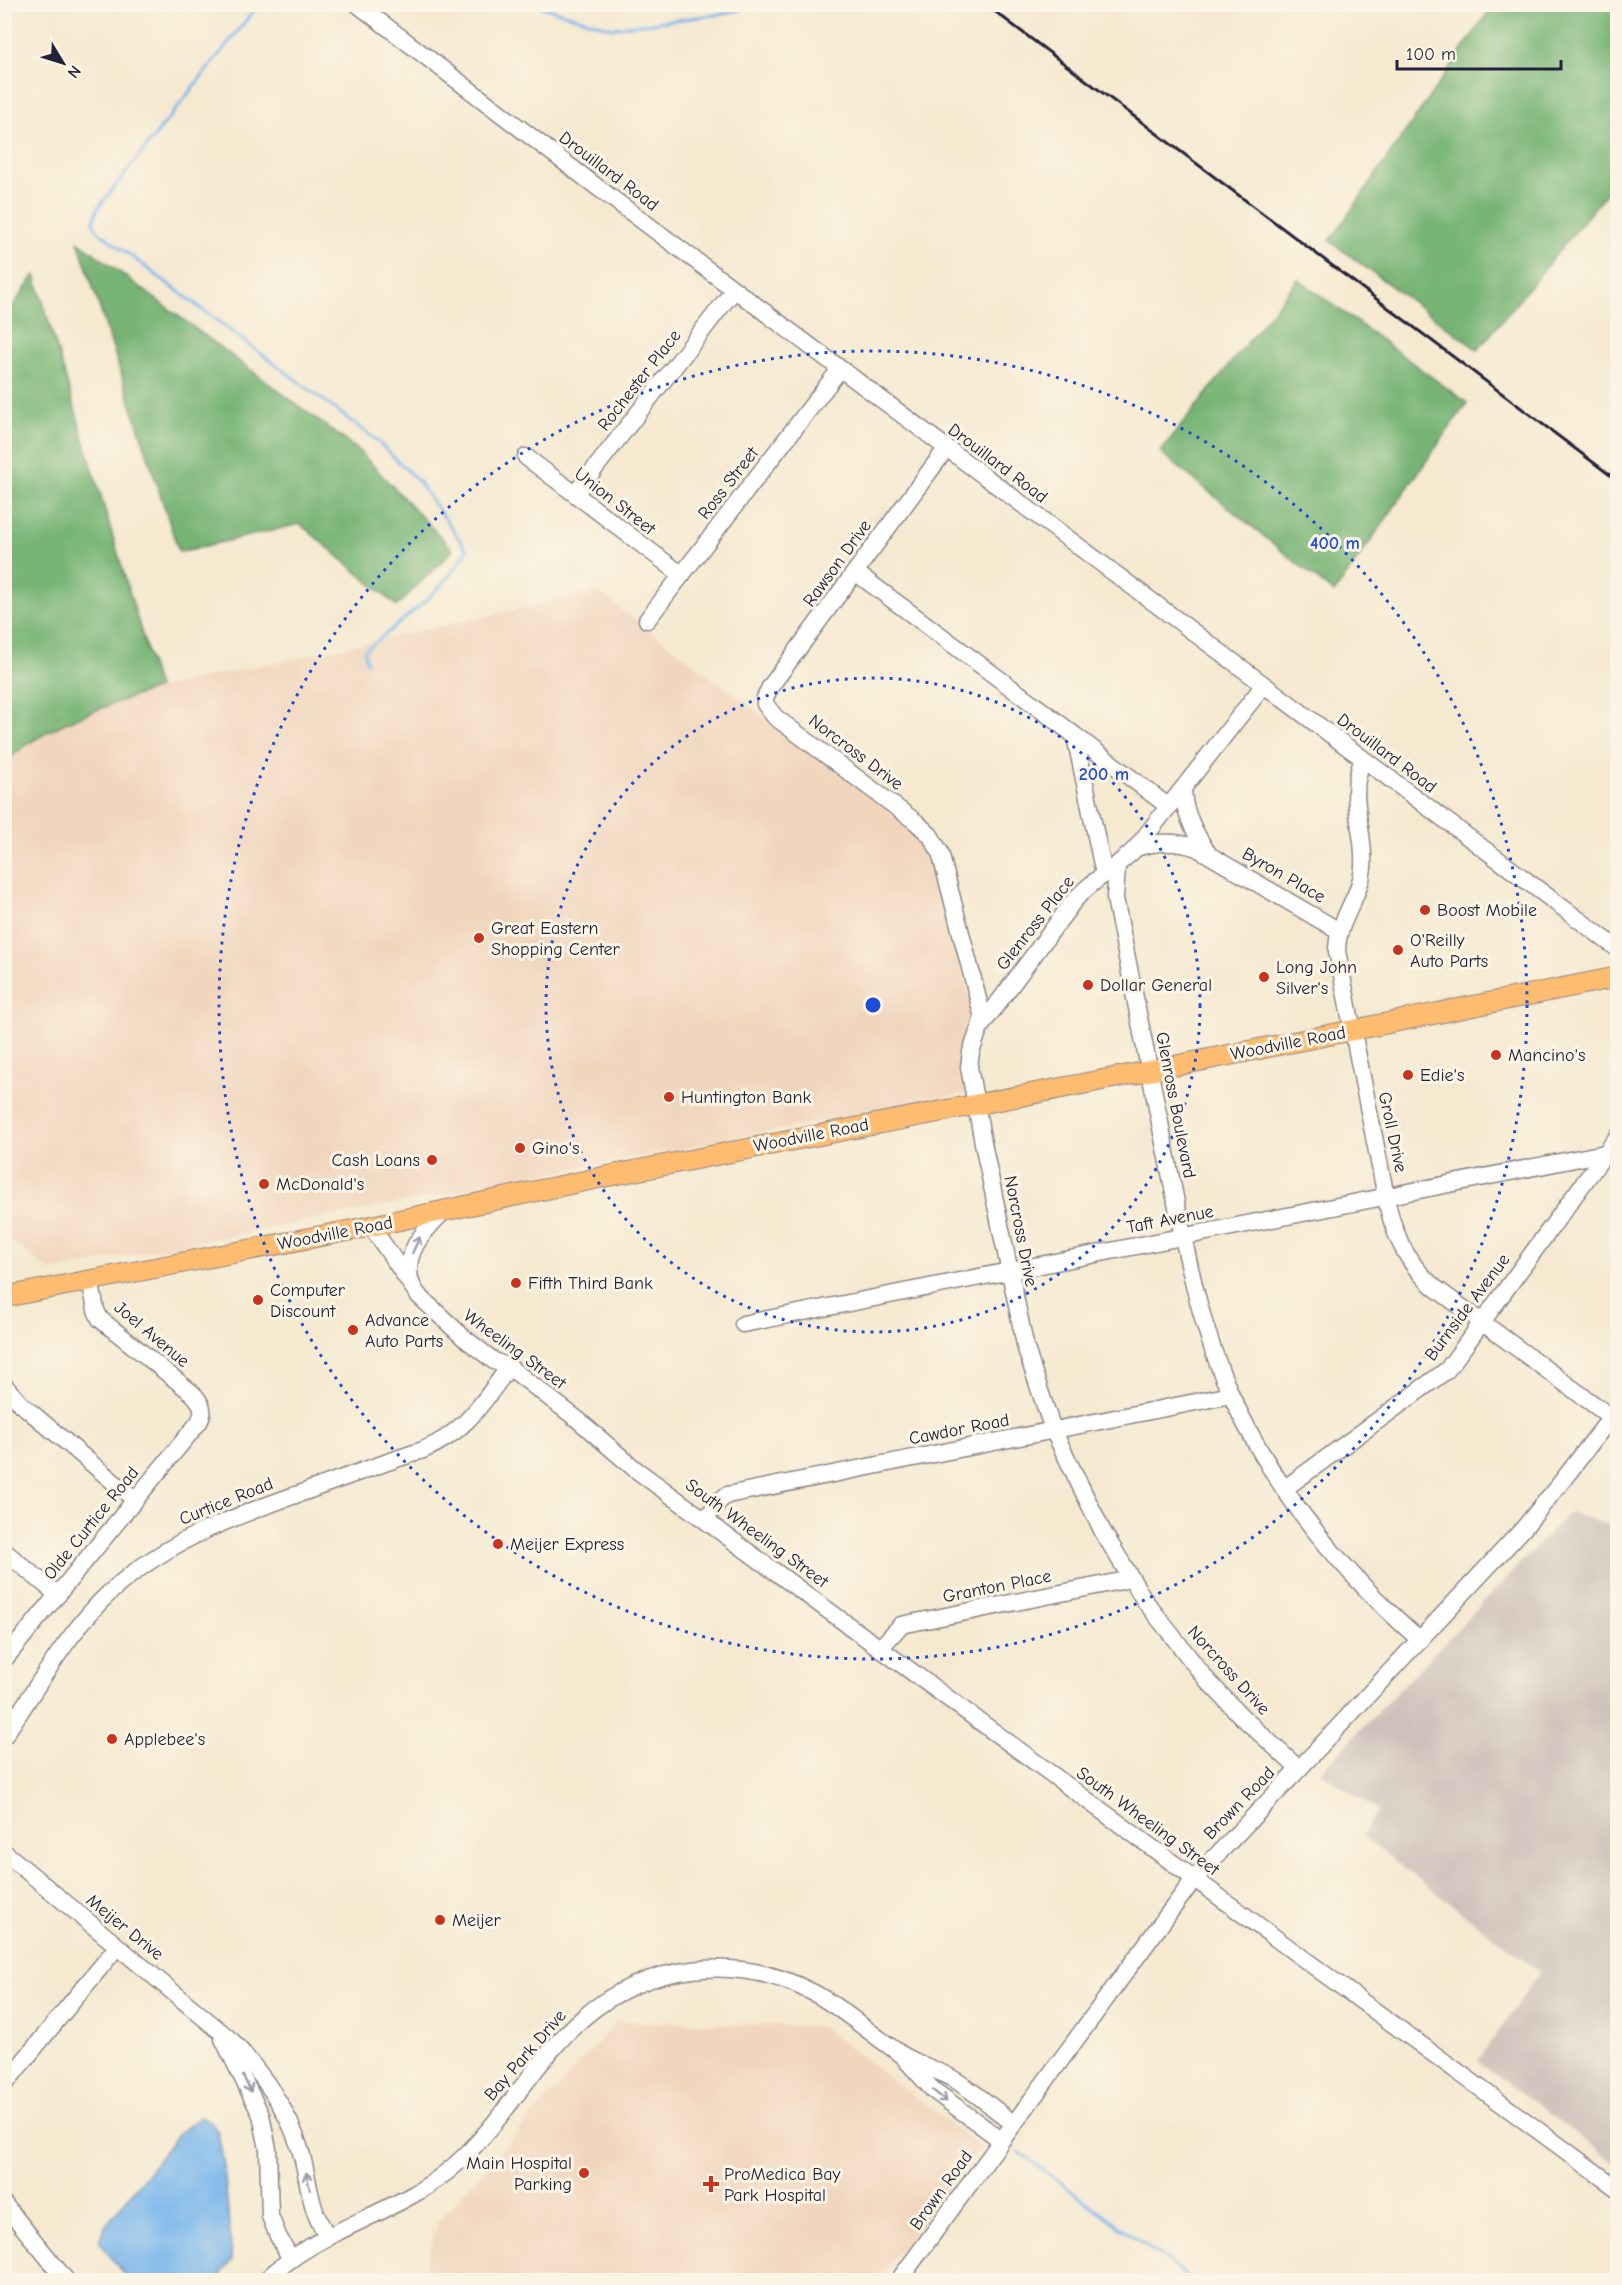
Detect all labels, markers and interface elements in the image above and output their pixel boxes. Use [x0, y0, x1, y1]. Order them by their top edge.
north arrow [33, 33, 93, 93]
scale bar [1397, 33, 1560, 71]
text: 100 m [1406, 44, 1456, 65]
text: N [64, 62, 84, 81]
street label: Drouillard Road [555, 127, 663, 216]
street label: Rochester Place [593, 326, 685, 435]
street label: Drouillard Road [944, 419, 1052, 508]
street label: Ross Street [694, 442, 764, 524]
street label: Union Street [570, 463, 660, 540]
street label: Rawson Drive [799, 516, 876, 611]
text: 400 m [1310, 533, 1360, 554]
street label: Drouillard Road [1333, 709, 1441, 798]
street label: Norcross Drive [804, 710, 907, 795]
text: 200 m [1079, 764, 1129, 785]
street label: Byron Place [1238, 843, 1329, 908]
street label: Glenross Place [992, 872, 1079, 975]
place label: Boost Mobile [1437, 900, 1537, 921]
marker: Boost Mobile [1418, 903, 1432, 917]
place label: Great Eastern Shopping Center [491, 918, 620, 960]
place label: O'Reilly Auto Parts [1410, 930, 1488, 972]
marker: Great Eastern Shopping Center [472, 931, 486, 945]
marker: O'Reilly Auto Parts [1391, 943, 1405, 957]
place label: Long John Silver's [1276, 957, 1357, 999]
marker: Long John Silver's [1257, 970, 1271, 984]
place label: Dollar General [1100, 975, 1212, 996]
marker: Dollar General [1081, 978, 1095, 992]
centre of rings [863, 995, 883, 1015]
street label: Woodville Road [1229, 1022, 1347, 1065]
street label: Glenross Boulevard [1151, 1030, 1200, 1180]
place label: Mancino's [1508, 1045, 1586, 1066]
marker: Mancino's [1489, 1048, 1503, 1062]
place label: Edie's [1420, 1065, 1465, 1086]
marker: Edie's [1401, 1068, 1415, 1082]
place label: Huntington Bank [681, 1087, 811, 1108]
marker: Huntington Bank [662, 1090, 676, 1104]
street label: Groll Drive [1374, 1090, 1411, 1174]
street label: Woodville Road [752, 1114, 870, 1157]
place label: Gino's [532, 1138, 579, 1159]
marker: Gino's [513, 1141, 527, 1155]
place label: Cash Loans [332, 1150, 420, 1171]
marker: Cash Loans [425, 1153, 439, 1167]
place label: McDonald's [276, 1174, 364, 1195]
street label: Norcross Drive [999, 1174, 1042, 1288]
marker: McDonald's [257, 1177, 271, 1191]
street label: Taft Avenue [1125, 1201, 1215, 1238]
street label: Woodville Road [276, 1212, 394, 1255]
one-way arrow [411, 1237, 422, 1255]
street label: Burnside Avenue [1420, 1250, 1514, 1365]
place label: Fifth Third Bank [528, 1273, 653, 1294]
marker: Fifth Third Bank [509, 1276, 523, 1290]
place label: Computer Discount [270, 1280, 346, 1322]
marker: Computer Discount [251, 1293, 265, 1307]
street label: Joel Avenue [110, 1297, 193, 1372]
street label: Wheeling Street [459, 1305, 571, 1394]
place label: Advance Auto Parts [365, 1310, 443, 1352]
marker: Advance Auto Parts [346, 1323, 360, 1337]
street label: Cawdor Road [907, 1409, 1011, 1450]
street label: Olde Curtice Road [39, 1463, 143, 1584]
street label: Curtice Road [176, 1473, 276, 1530]
street label: South Wheeling Street [681, 1475, 833, 1593]
place label: Meijer Express [510, 1534, 624, 1555]
marker: Meijer Express [491, 1537, 505, 1551]
street label: Granton Place [941, 1566, 1053, 1607]
street label: Norcross Drive [1183, 1621, 1274, 1719]
place label: Applebee's [124, 1729, 205, 1750]
marker: Applebee's [105, 1732, 119, 1746]
street label: South Wheeling Street [1072, 1763, 1224, 1881]
street label: Brown Road [1200, 1763, 1279, 1844]
street label: Meijer Drive [82, 1890, 168, 1965]
place label: Meijer [452, 1910, 501, 1931]
marker: Meijer [433, 1913, 447, 1927]
street label: Bay Park Drive [480, 2006, 571, 2105]
one-way arrow [241, 2075, 253, 2093]
one-way arrow [932, 2090, 948, 2103]
street label: Brown Road [906, 2147, 977, 2234]
place label: Main Hospital Parking [466, 2153, 572, 2195]
place label: ProMedica Bay Park Hospital [724, 2164, 842, 2206]
marker: Main Hospital Parking [577, 2166, 591, 2180]
one-way arrow [302, 2172, 314, 2191]
marker: ProMedica Bay Park Hospital [702, 2175, 720, 2193]

